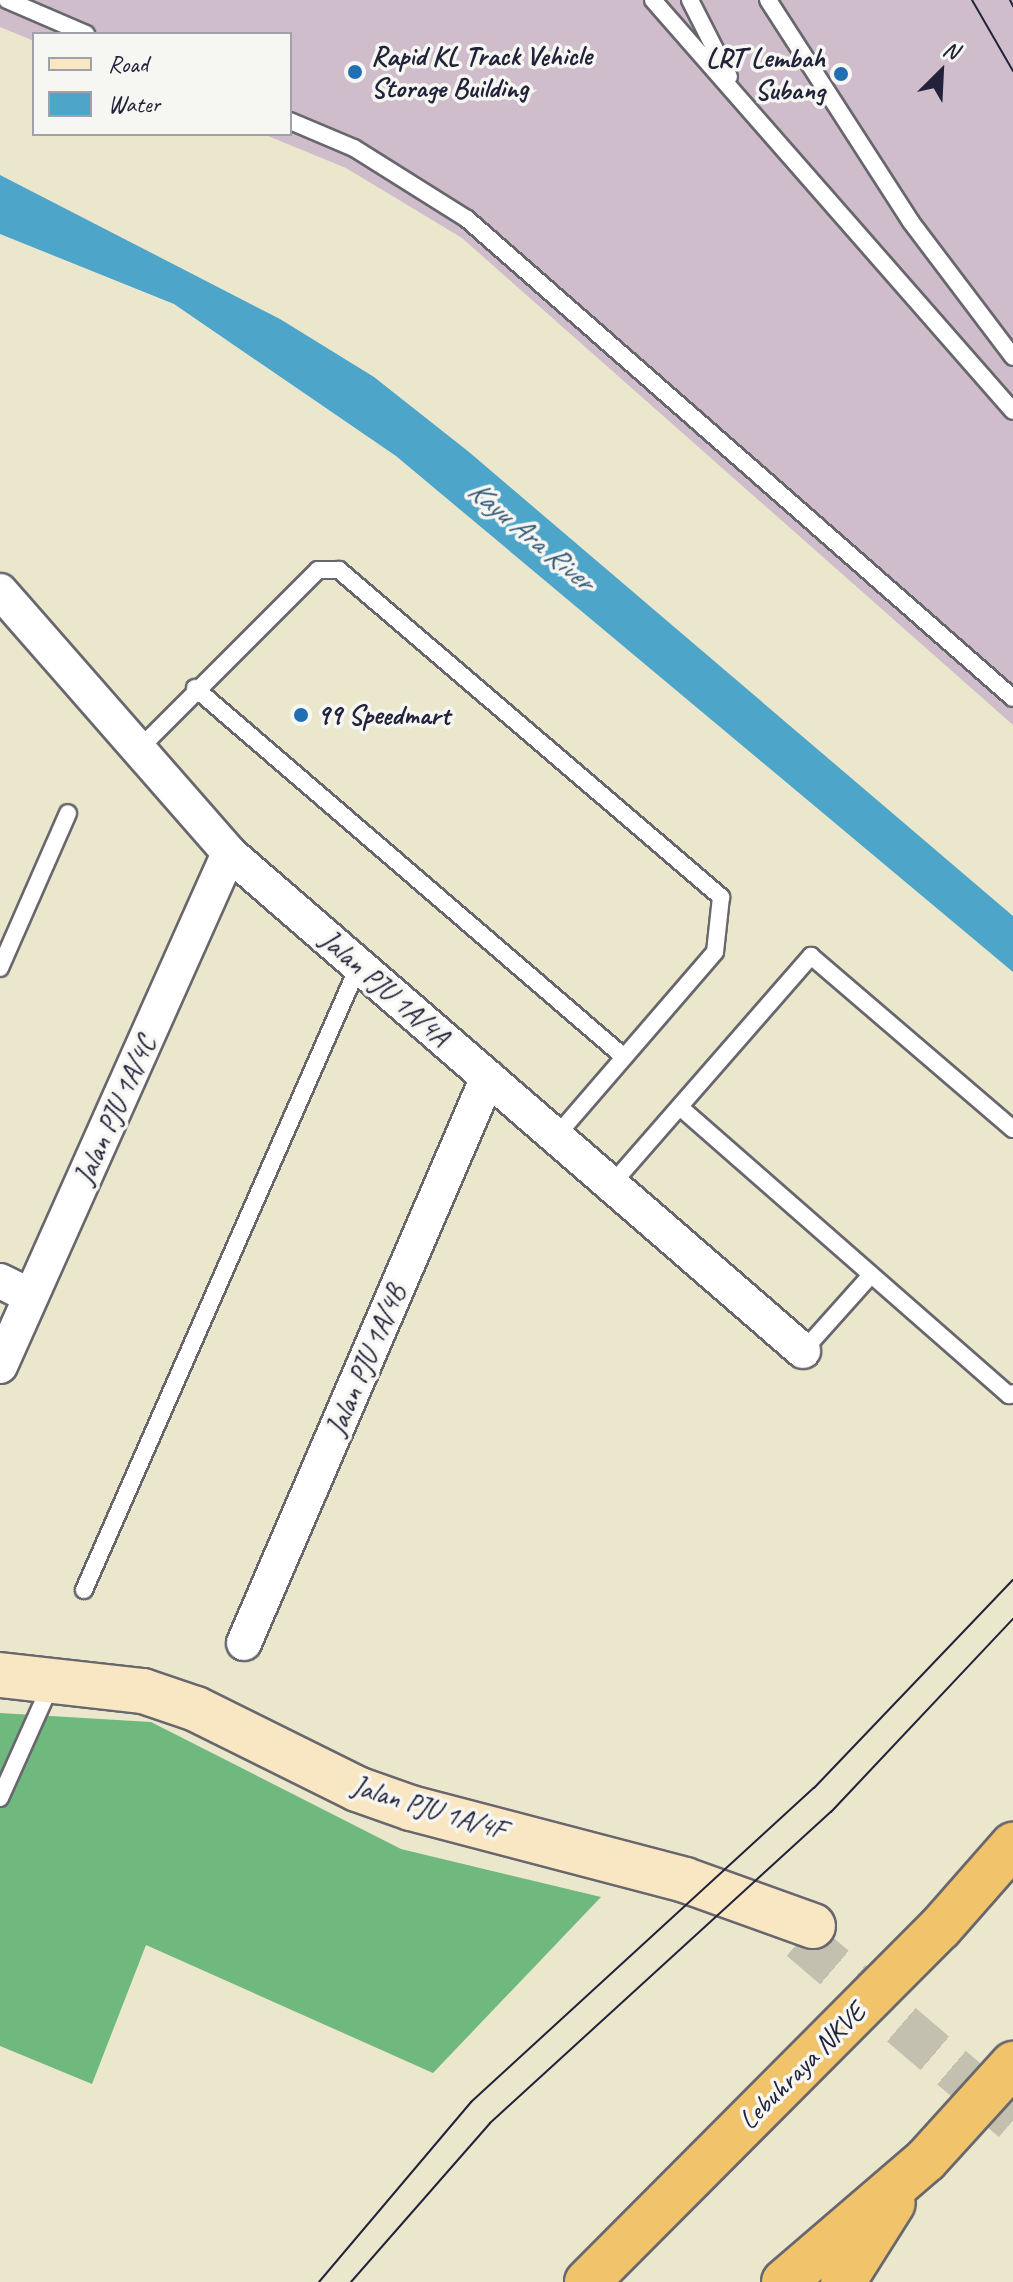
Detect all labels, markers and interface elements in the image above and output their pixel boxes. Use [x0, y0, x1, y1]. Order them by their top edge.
legend [32, 32, 292, 136]
north arrow [901, 32, 981, 112]
text: N [939, 35, 963, 66]
place label: Rapid KL Track Vehicle Storage Building [371, 39, 591, 105]
place label: LRT Lembah Subang [706, 41, 825, 107]
text: Road [108, 49, 148, 79]
marker: Rapid KL Track Vehicle Storage Building [346, 63, 364, 81]
marker: LRT Lembah Subang [832, 65, 850, 83]
text: Water [108, 89, 160, 119]
water label: Kayu Ara River [461, 472, 601, 598]
place label: 99 Speedmart [317, 698, 450, 732]
marker: 99 Speedmart [292, 706, 310, 724]
street label: Jalan PJU 1A/4A [314, 923, 456, 1053]
street label: Jalan PJU 1A/4C [67, 1030, 163, 1190]
street label: Jalan PJU 1A/4B [319, 1280, 413, 1440]
street label: Jalan PJU 1A/4F [348, 1769, 510, 1847]
street label: Lebuhraya NKVE [732, 1996, 872, 2136]

